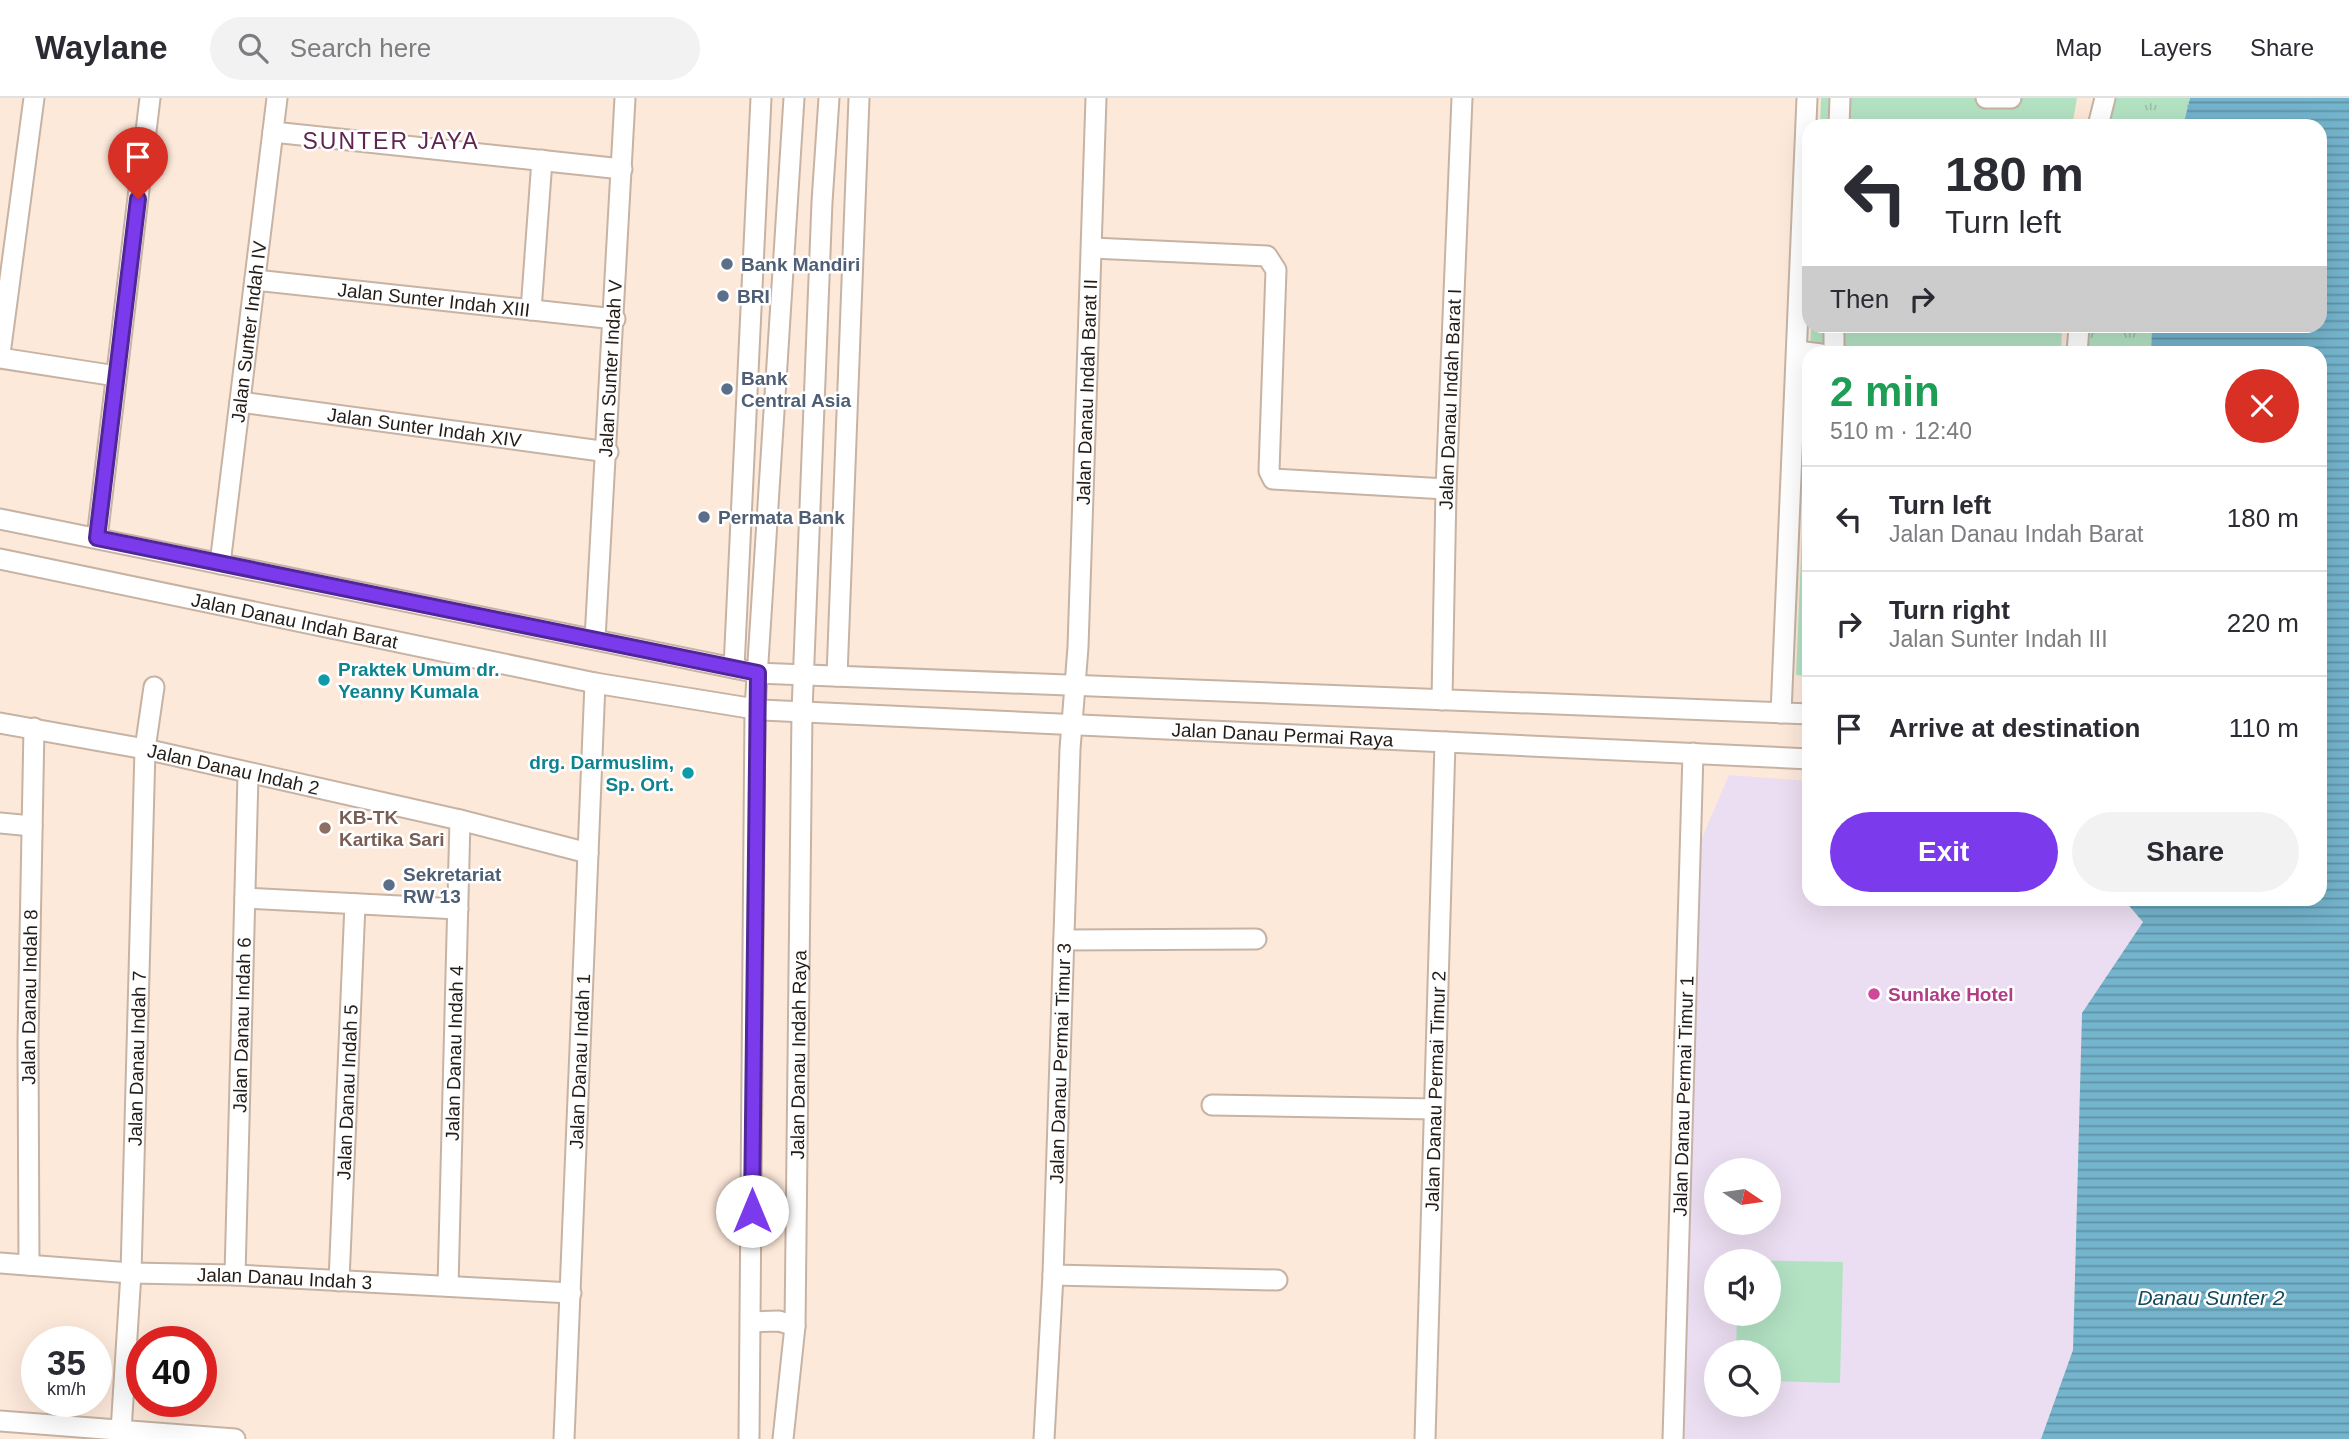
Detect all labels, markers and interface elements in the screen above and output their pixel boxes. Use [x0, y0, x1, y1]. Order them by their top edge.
search box [210, 17, 700, 80]
text: Waylane [35, 29, 168, 66]
icon: search [234, 29, 272, 67]
text: Search here [290, 33, 431, 63]
text: Map [2055, 34, 2102, 61]
text: Layers [2140, 34, 2212, 61]
text: Share [2250, 34, 2314, 61]
pin [108, 127, 168, 199]
district label: SUNTER JAYA [302, 128, 480, 154]
icon: arrive [119, 138, 157, 176]
icon: left [1830, 147, 1921, 238]
text: 180 m [1945, 147, 2084, 201]
text: Turn left [1945, 204, 2061, 240]
street label: Jalan Sunter Indah IV [227, 239, 270, 424]
place label: Bank Mandiri [741, 254, 860, 275]
marker: Bank Mandiri [719, 256, 735, 272]
street label: Jalan Sunter Indah XIII [337, 279, 531, 321]
street label: Jalan Sunter Indah V [595, 279, 626, 458]
street label: Jalan Danau Indah Barat II [1073, 279, 1101, 505]
icon: right [1903, 280, 1941, 318]
text: Then [1830, 284, 1889, 314]
place label: BRI [737, 286, 770, 307]
marker: BRI [715, 288, 731, 304]
street label: Jalan Danau Indah Barat I [1436, 288, 1465, 510]
place label: Bank Central Asia [741, 368, 852, 411]
text: 2 min [1830, 368, 1940, 415]
button: close [2225, 369, 2299, 443]
marker: Bank Central Asia [719, 381, 735, 397]
street label: Jalan Sunter Indah XIV [326, 404, 523, 451]
text: 510 m · 12:40 [1830, 418, 1972, 444]
text: Turn left [1889, 490, 1991, 520]
icon: left [1830, 500, 1868, 538]
text: 180 m [2227, 503, 2299, 533]
place label: Permata Bank [718, 507, 845, 528]
marker: Permata Bank [696, 509, 712, 525]
text: Jalan Danau Indah Barat [1889, 521, 2143, 547]
street label: Jalan Danau Indah Barat [189, 589, 400, 653]
text: Turn right [1889, 595, 2010, 625]
icon: right [1830, 605, 1868, 643]
text: 220 m [2227, 608, 2299, 638]
text: Jalan Sunter Indah III [1889, 626, 2108, 652]
place label: Praktek Umum dr. Yeanny Kumala [338, 659, 500, 702]
marker: Praktek Umum dr. Yeanny Kumala [316, 672, 332, 688]
icon: arrive [1830, 710, 1868, 748]
text: Arrive at destination [1889, 713, 2140, 743]
text: 110 m [2229, 713, 2299, 743]
street label: Jalan Danau Permai Raya [1171, 719, 1394, 751]
street label: Jalan Danau Indah 2 [145, 740, 321, 799]
place label: drg. Darmuslim, Sp. Ort. [529, 752, 674, 795]
marker: drg. Darmuslim, Sp. Ort. [680, 765, 696, 781]
place label: KB-TK Kartika Sari [339, 807, 445, 850]
button: Exit [1830, 812, 2058, 892]
button: Share [2072, 812, 2299, 892]
marker: KB-TK Kartika Sari [317, 820, 333, 836]
place label: Sekretariat RW 13 [403, 864, 502, 907]
marker: Sekretariat RW 13 [381, 877, 397, 893]
street label: Jalan Danau Indah 8 [18, 909, 42, 1085]
street label: Jalan Danau Indah 6 [229, 937, 255, 1113]
street label: Jalan Danau Permai Timur 3 [1046, 943, 1075, 1184]
street label: Jalan Danau Indah Raya [787, 949, 810, 1159]
street label: Jalan Danau Indah 4 [442, 965, 467, 1141]
street label: Jalan Danau Indah 7 [124, 970, 150, 1146]
street label: Jalan Danau Permai Timur 2 [1422, 970, 1449, 1212]
street label: Jalan Danau Indah 1 [566, 973, 594, 1149]
street label: Jalan Danau Permai Timur 1 [1669, 975, 1698, 1217]
place label: Sunlake Hotel [1888, 984, 2014, 1005]
marker: Sunlake Hotel [1866, 986, 1882, 1002]
street label: Jalan Danau Indah 5 [333, 1004, 362, 1180]
north arrow [1704, 1158, 1782, 1236]
map controls [1704, 1158, 1781, 1417]
position arrow [715, 1174, 789, 1248]
button: sound [1704, 1249, 1781, 1326]
street label: Jalan Danau Indah 3 [197, 1264, 373, 1293]
water label: Danau Sunter 2 [2137, 1286, 2285, 1309]
speed limit sign: 40 [126, 1326, 217, 1417]
button: search [1704, 1340, 1781, 1417]
text: 35 [47, 1343, 86, 1382]
text: km/h [47, 1379, 86, 1399]

